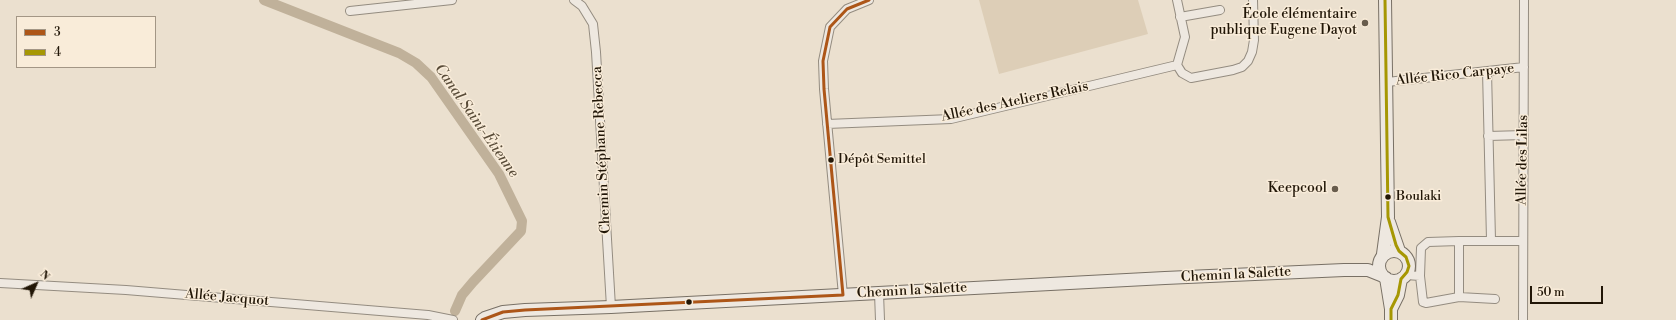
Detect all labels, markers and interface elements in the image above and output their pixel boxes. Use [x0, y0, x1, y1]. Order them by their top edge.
place label: École élémentaire publique Eugene Dayot [1210, 7, 1357, 40]
legend [16, 16, 156, 68]
marker: École élémentaire publique Eugene Dayot [1360, 18, 1370, 28]
text: 3 [54, 25, 61, 40]
text: 4 [54, 45, 61, 60]
street label: Allée Rico Carpaye [1395, 60, 1515, 90]
water label: Canal Saint-Étienne [430, 61, 522, 181]
street label: Chemin Stéphane Rebecca [589, 66, 615, 234]
street label: Allée des Ateliers Relais [940, 78, 1090, 126]
street label: Allée des Lilas [1514, 115, 1532, 205]
place label: Dépôt Semittel [838, 152, 926, 168]
marker: Dépôt Semittel [826, 155, 836, 165]
place label: Keepcool [1268, 181, 1327, 197]
marker: Keepcool [1330, 184, 1340, 194]
place label: Boulaki [1396, 189, 1441, 205]
marker: Boulaki [1383, 192, 1393, 202]
north arrow [16, 264, 56, 304]
street label: Chemin la Salette [1180, 264, 1292, 286]
text: N [36, 267, 53, 284]
scale bar [1532, 278, 1605, 304]
street label: Chemin la Salette [856, 280, 968, 302]
text: 50 m [1537, 285, 1565, 300]
street label: Allée Jacquot [184, 286, 270, 310]
unlabelled marker [684, 297, 694, 307]

